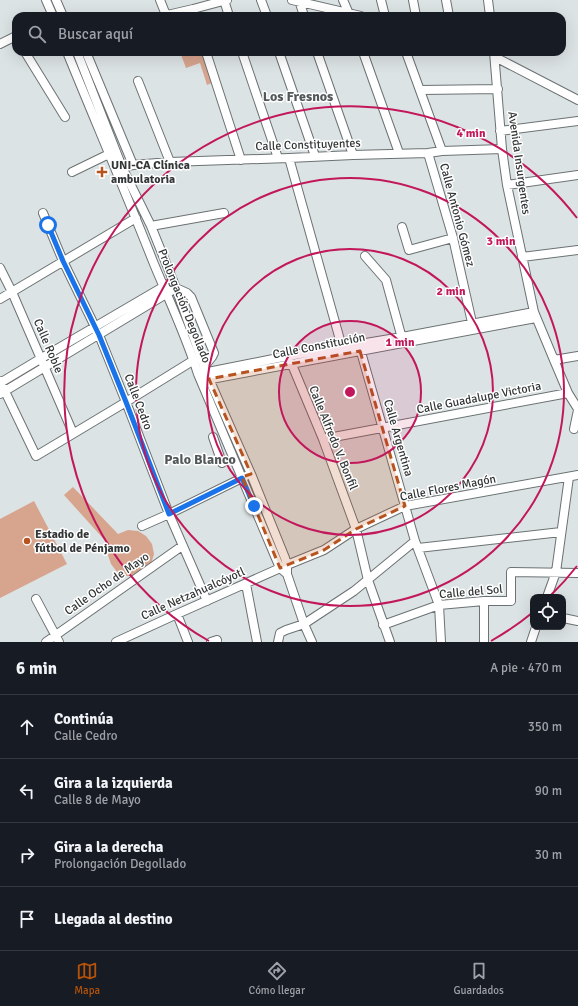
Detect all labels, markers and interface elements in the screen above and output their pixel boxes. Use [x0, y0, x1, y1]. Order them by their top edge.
search box [12, 12, 566, 56]
icon: search [26, 23, 48, 45]
text: Buscar aquí [58, 25, 133, 43]
district label: Los Fresnos [263, 88, 333, 105]
street label: Avenida Insurgentes [504, 111, 534, 215]
text: 4 min [457, 126, 486, 141]
street label: Calle Constituyentes [255, 136, 361, 154]
place label: UNI-CA Clínica ambulatoria [111, 158, 190, 187]
street label: Calle Antonio Gómez [436, 162, 478, 268]
marker: UNI-CA Clínica ambulatoria [96, 166, 108, 178]
route start [39, 216, 57, 234]
text: 3 min [487, 234, 516, 249]
street label: Prolongación Degollado [154, 247, 214, 365]
text: 2 min [437, 284, 466, 299]
street label: Calle Roble [30, 317, 66, 375]
street label: Calle Constitución [271, 330, 367, 362]
text: 1 min [386, 335, 415, 350]
street label: Calle Cedro [120, 372, 156, 432]
street label: Calle Guadalupe Victoria [415, 379, 543, 417]
street label: Calle Alfredo V. Bonfil [305, 384, 361, 493]
centre of rings [343, 385, 357, 399]
street label: Calle Argentina [380, 398, 416, 478]
district label: Palo Blanco [164, 451, 236, 468]
street label: Calle Flores Magón [399, 471, 497, 505]
route end [245, 497, 263, 515]
place label: Estadio de fútbol de Pénjamo [34, 527, 130, 556]
marker: Estadio de fútbol de Pénjamo [22, 536, 32, 546]
street label: Calle Ocho de Mayo [62, 549, 152, 619]
street label: Calle Netzahualcóyotl [139, 564, 248, 624]
street label: Calle del Sol [439, 582, 504, 602]
map controls [530, 594, 566, 630]
button: locate [530, 594, 566, 630]
text: 6 min [16, 658, 57, 679]
text: A pie · 470 m [490, 660, 562, 676]
text: Continúa [54, 710, 113, 728]
icon: ahead [16, 716, 38, 738]
text: 350 m [528, 719, 562, 735]
text: Calle Cedro [54, 728, 118, 744]
text: Gira a la izquierda [54, 774, 173, 792]
icon: left [16, 780, 38, 802]
text: 90 m [535, 783, 562, 799]
text: Calle 8 de Mayo [54, 792, 141, 808]
text: Gira a la derecha [54, 838, 164, 856]
icon: right [16, 844, 38, 866]
text: 30 m [535, 847, 562, 863]
text: Prolongación Degollado [54, 856, 186, 872]
icon: arrive [16, 908, 38, 930]
text: Llegada al destino [54, 910, 173, 928]
tab: Mapa [74, 960, 100, 997]
tab: Cómo llegar [249, 960, 305, 997]
tab: Guardados [453, 960, 504, 997]

